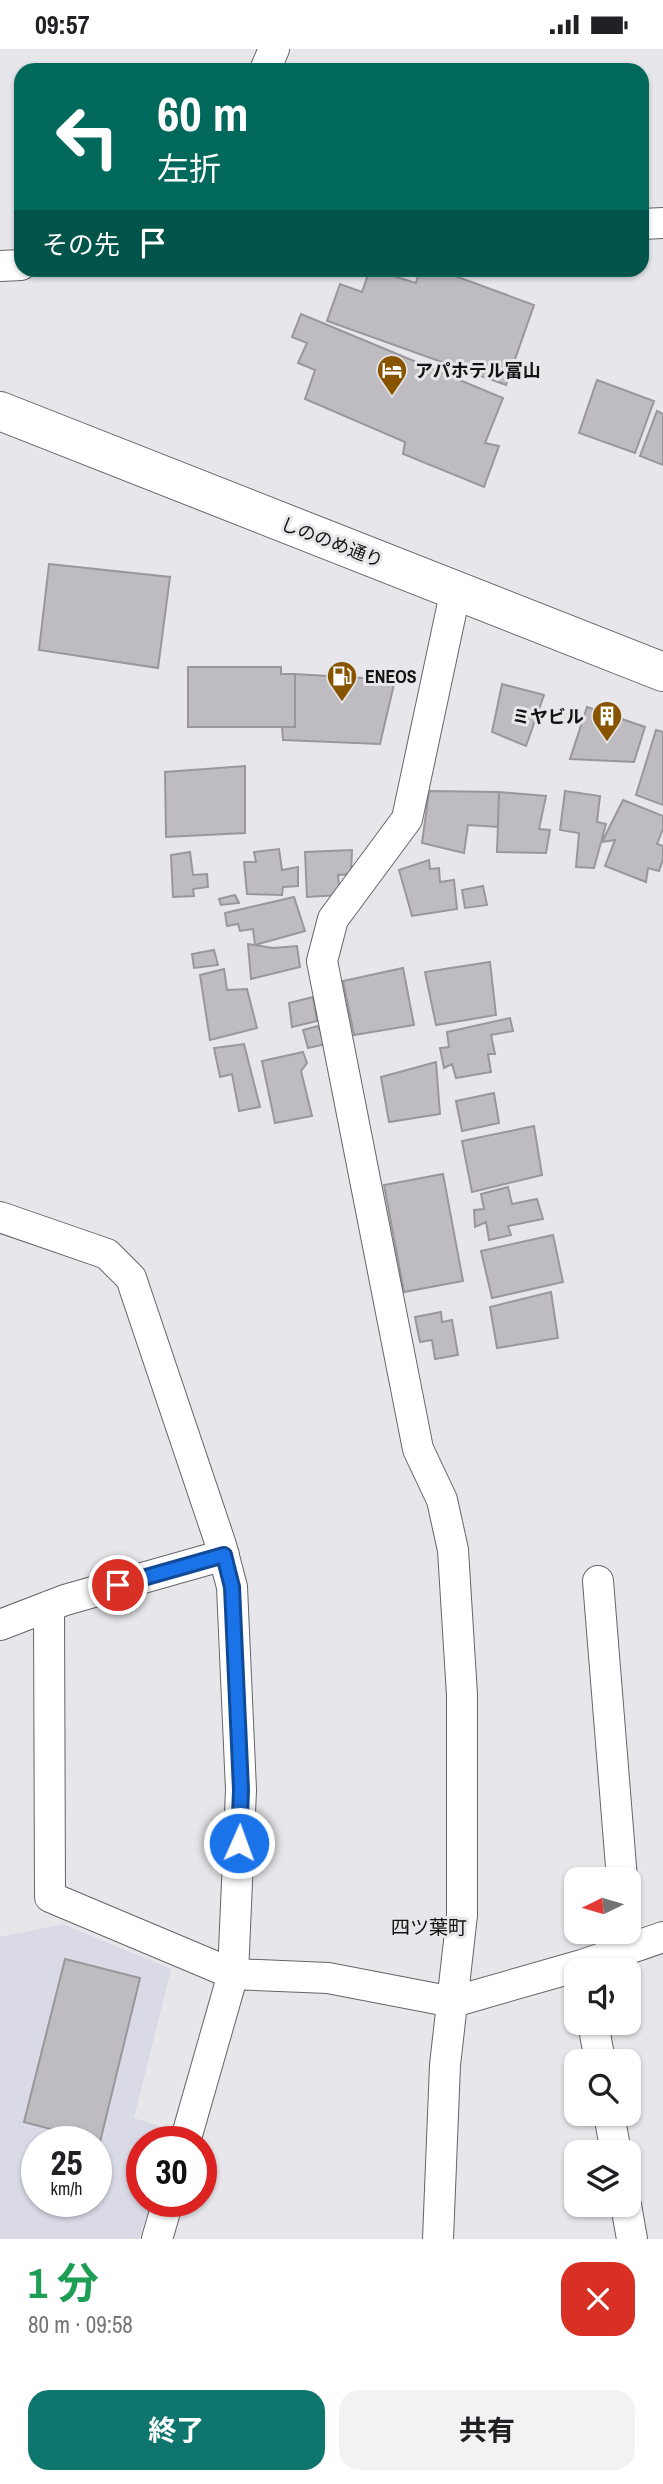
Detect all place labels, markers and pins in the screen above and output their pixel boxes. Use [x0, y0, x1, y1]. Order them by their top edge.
hotel icon: アパホテル富山 [375, 353, 409, 397]
place label: アパホテル富山 [415, 358, 541, 383]
fuel station icon: ENEOS [325, 659, 359, 703]
place label: ENEOS [365, 664, 417, 689]
building icon: ミヤビル [590, 699, 624, 743]
place label: ミヤビル [512, 704, 584, 729]
pin [88, 1555, 148, 1615]

